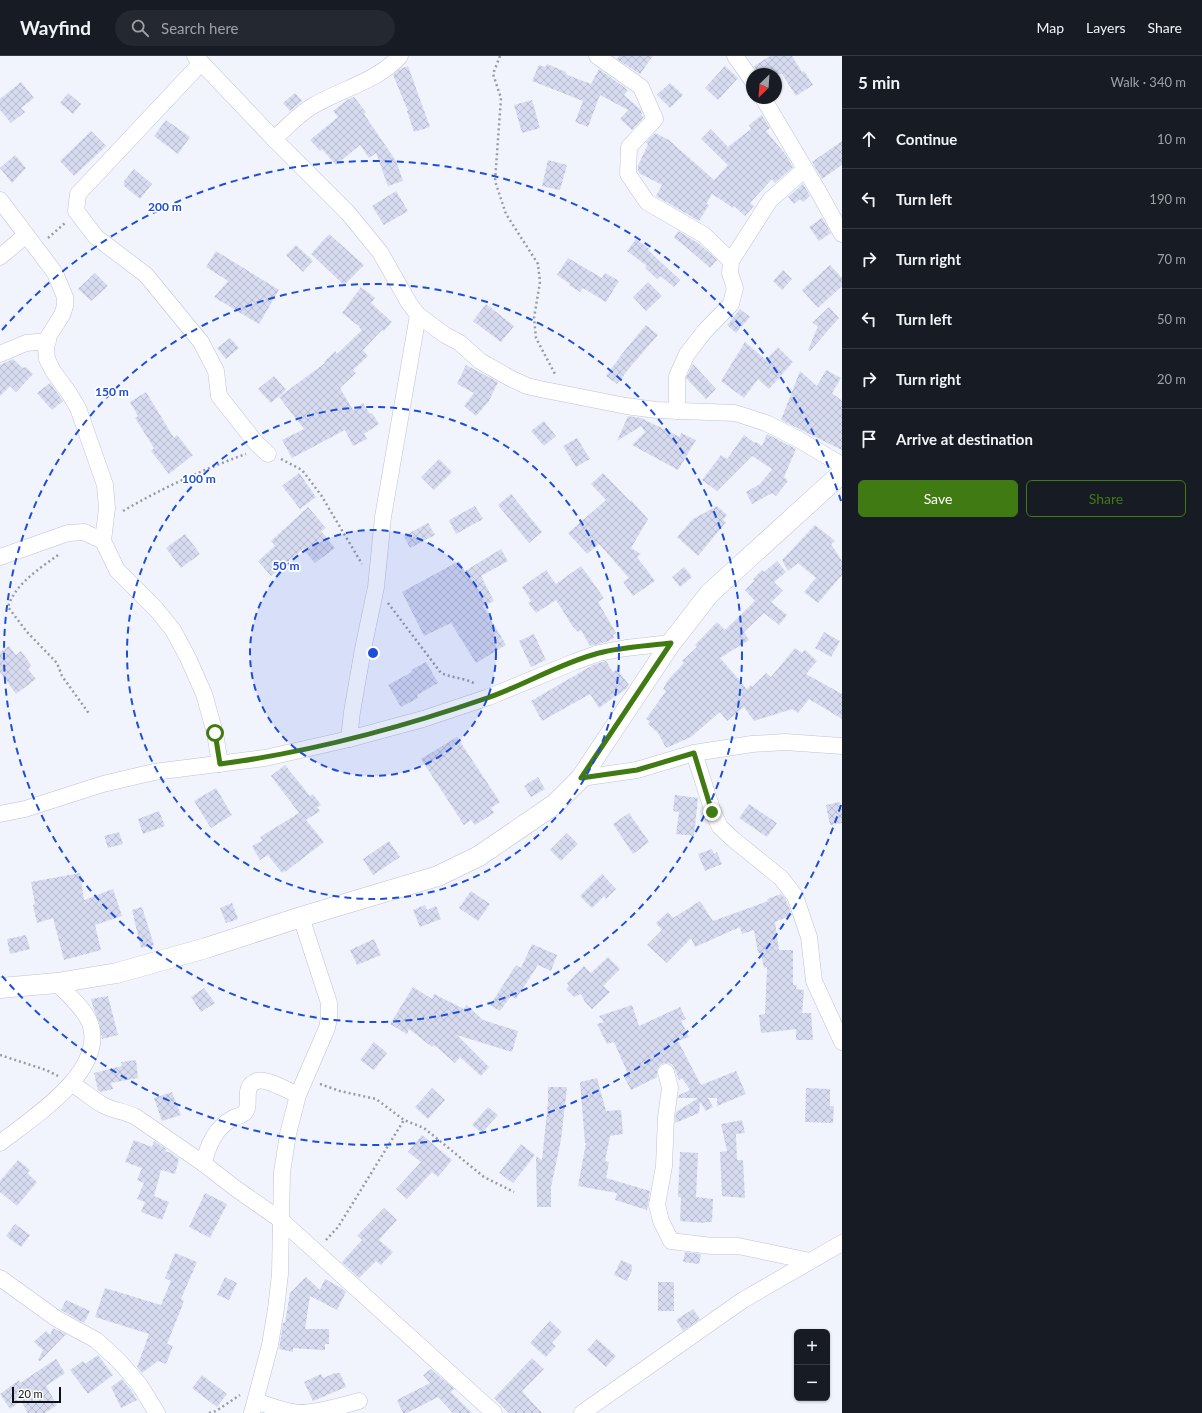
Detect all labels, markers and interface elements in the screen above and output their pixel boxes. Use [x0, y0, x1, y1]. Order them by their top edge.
search box [115, 10, 395, 46]
text: Wayfind [20, 16, 91, 39]
icon: search [129, 17, 151, 39]
text: Search here [161, 19, 238, 37]
text: Map [1036, 19, 1064, 36]
text: Layers [1086, 19, 1126, 36]
text: Share [1148, 19, 1182, 36]
north arrow [746, 68, 782, 104]
text: 5 min [858, 72, 900, 93]
text: Walk · 340 m [1110, 74, 1186, 90]
icon: ahead [858, 128, 880, 150]
text: Continue [896, 130, 957, 148]
text: 10 m [1157, 131, 1186, 147]
icon: left [858, 188, 880, 210]
text: Turn left [896, 190, 952, 208]
text: 190 m [1149, 191, 1186, 207]
text: 200 m [148, 199, 182, 214]
icon: right [858, 248, 880, 270]
text: Turn right [896, 250, 961, 268]
text: 70 m [1157, 251, 1186, 267]
icon: left [858, 308, 880, 330]
text: Turn left [896, 310, 952, 328]
text: 50 m [1157, 311, 1186, 327]
icon: right [858, 368, 880, 390]
text: Turn right [896, 370, 961, 388]
text: 20 m [1157, 371, 1186, 387]
text: 150 m [95, 384, 129, 399]
icon: arrive [858, 428, 880, 450]
text: Arrive at destination [896, 430, 1033, 448]
text: 100 m [182, 471, 216, 486]
button: Save [858, 480, 1018, 517]
button: Share [1026, 480, 1186, 517]
text: 50 m [273, 558, 299, 573]
centre of rings [366, 646, 380, 660]
route start [206, 724, 224, 742]
route end [703, 803, 721, 821]
map controls [794, 1329, 830, 1401]
button: + [794, 1329, 830, 1365]
button: − [794, 1365, 830, 1401]
scale bar [12, 1385, 61, 1404]
text: 20 m [18, 1387, 43, 1400]

